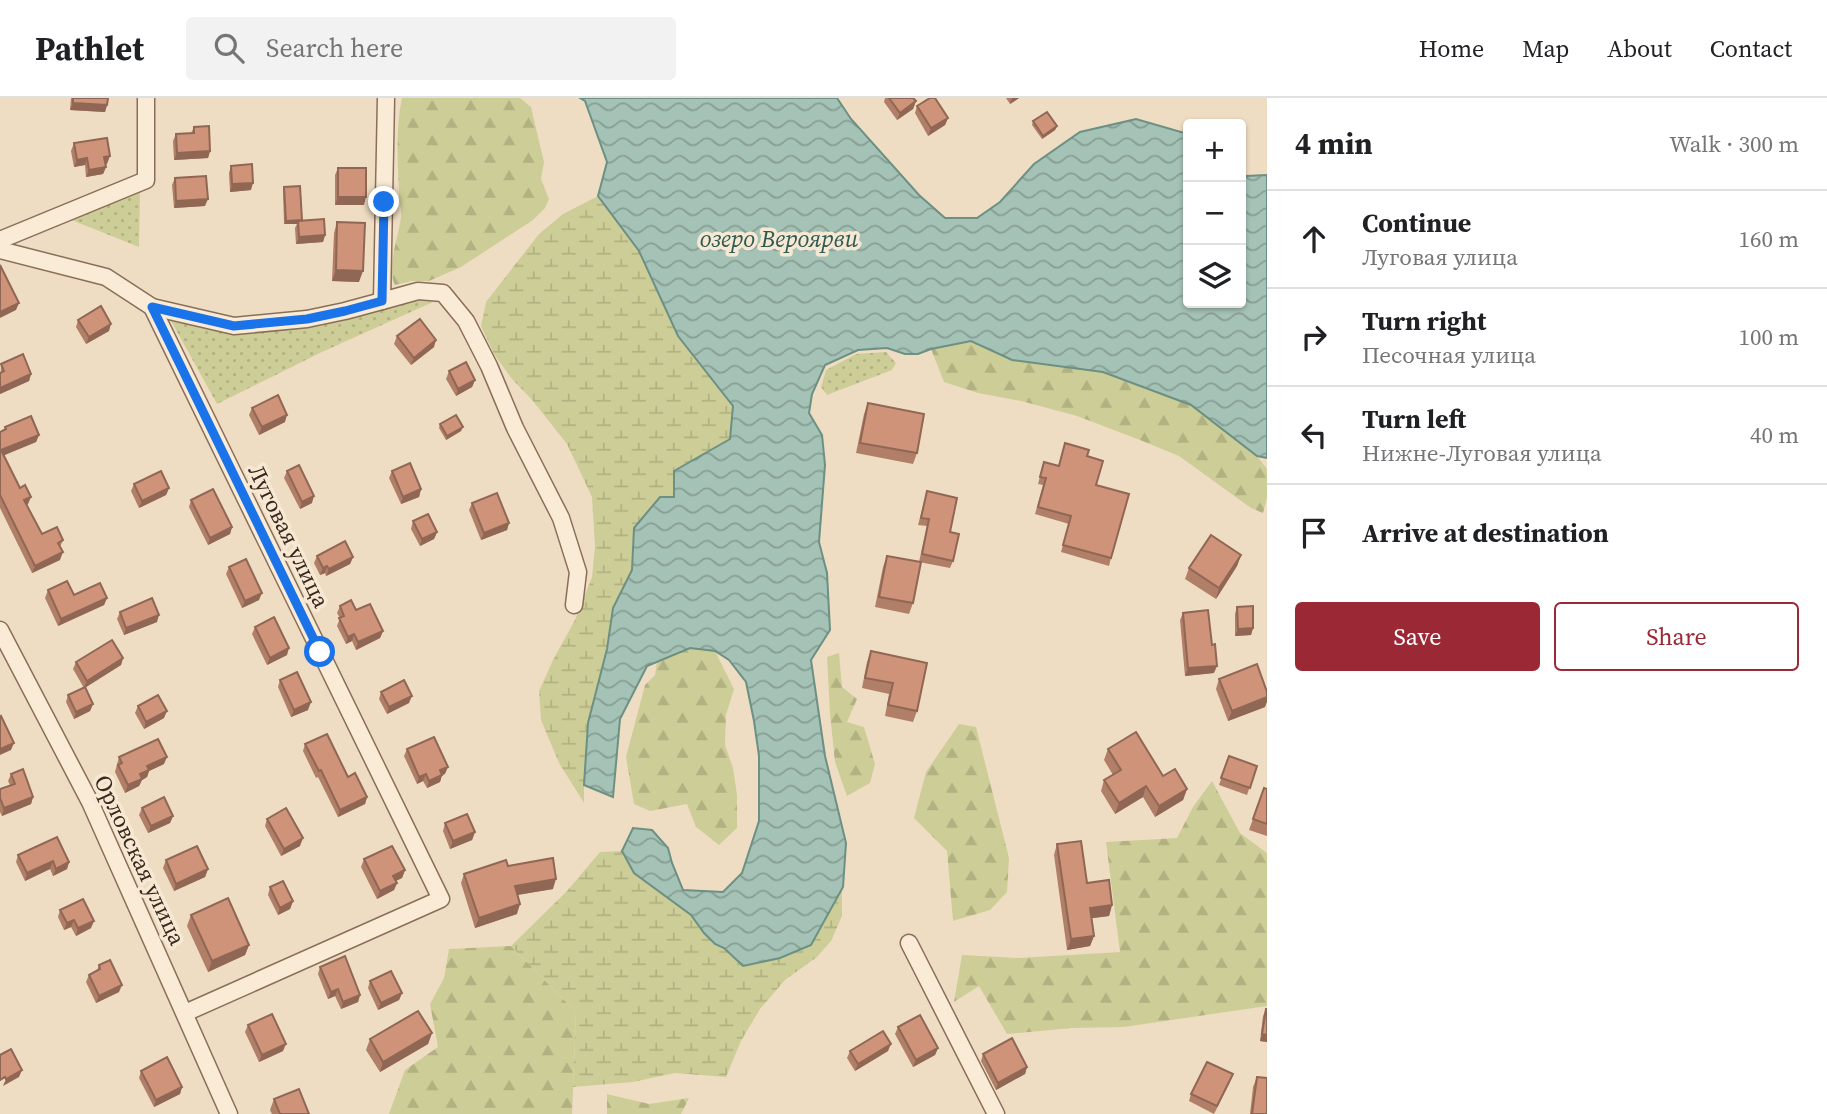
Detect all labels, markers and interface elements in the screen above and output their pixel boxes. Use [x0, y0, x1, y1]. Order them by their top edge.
search box [186, 17, 676, 80]
text: Pathlet [35, 26, 144, 71]
icon: search [210, 29, 248, 67]
text: Search here [266, 30, 403, 66]
text: Home [1419, 32, 1484, 65]
text: Map [1522, 32, 1569, 65]
text: About [1607, 32, 1672, 65]
text: Contact [1710, 32, 1792, 65]
map controls [1183, 119, 1246, 308]
button: + [1183, 119, 1246, 182]
text: 4 min [1295, 123, 1373, 164]
text: Walk · 300 m [1669, 128, 1799, 160]
button: − [1183, 182, 1246, 245]
route end [368, 186, 399, 217]
text: Continue [1362, 205, 1471, 241]
icon: ahead [1295, 220, 1333, 258]
water label: озеро Вероярви [700, 222, 859, 255]
text: 160 m [1738, 223, 1799, 255]
text: Луговая улица [1362, 241, 1518, 273]
button: layers [1183, 245, 1246, 308]
text: Turn right [1362, 303, 1486, 339]
icon: right [1295, 318, 1333, 356]
text: 100 m [1738, 321, 1799, 353]
text: Песочная улица [1362, 339, 1536, 371]
text: Turn left [1362, 401, 1466, 437]
icon: left [1295, 416, 1333, 454]
text: 40 m [1750, 419, 1799, 451]
text: Нижне-Луговая улица [1362, 437, 1602, 469]
street label: Луговая улица [240, 459, 338, 613]
icon: arrive [1295, 514, 1333, 552]
text: Arrive at destination [1362, 515, 1609, 551]
button: Save [1295, 602, 1540, 671]
button: Share [1554, 602, 1799, 671]
route start [304, 636, 335, 667]
street label: Орловская улица [87, 770, 194, 951]

